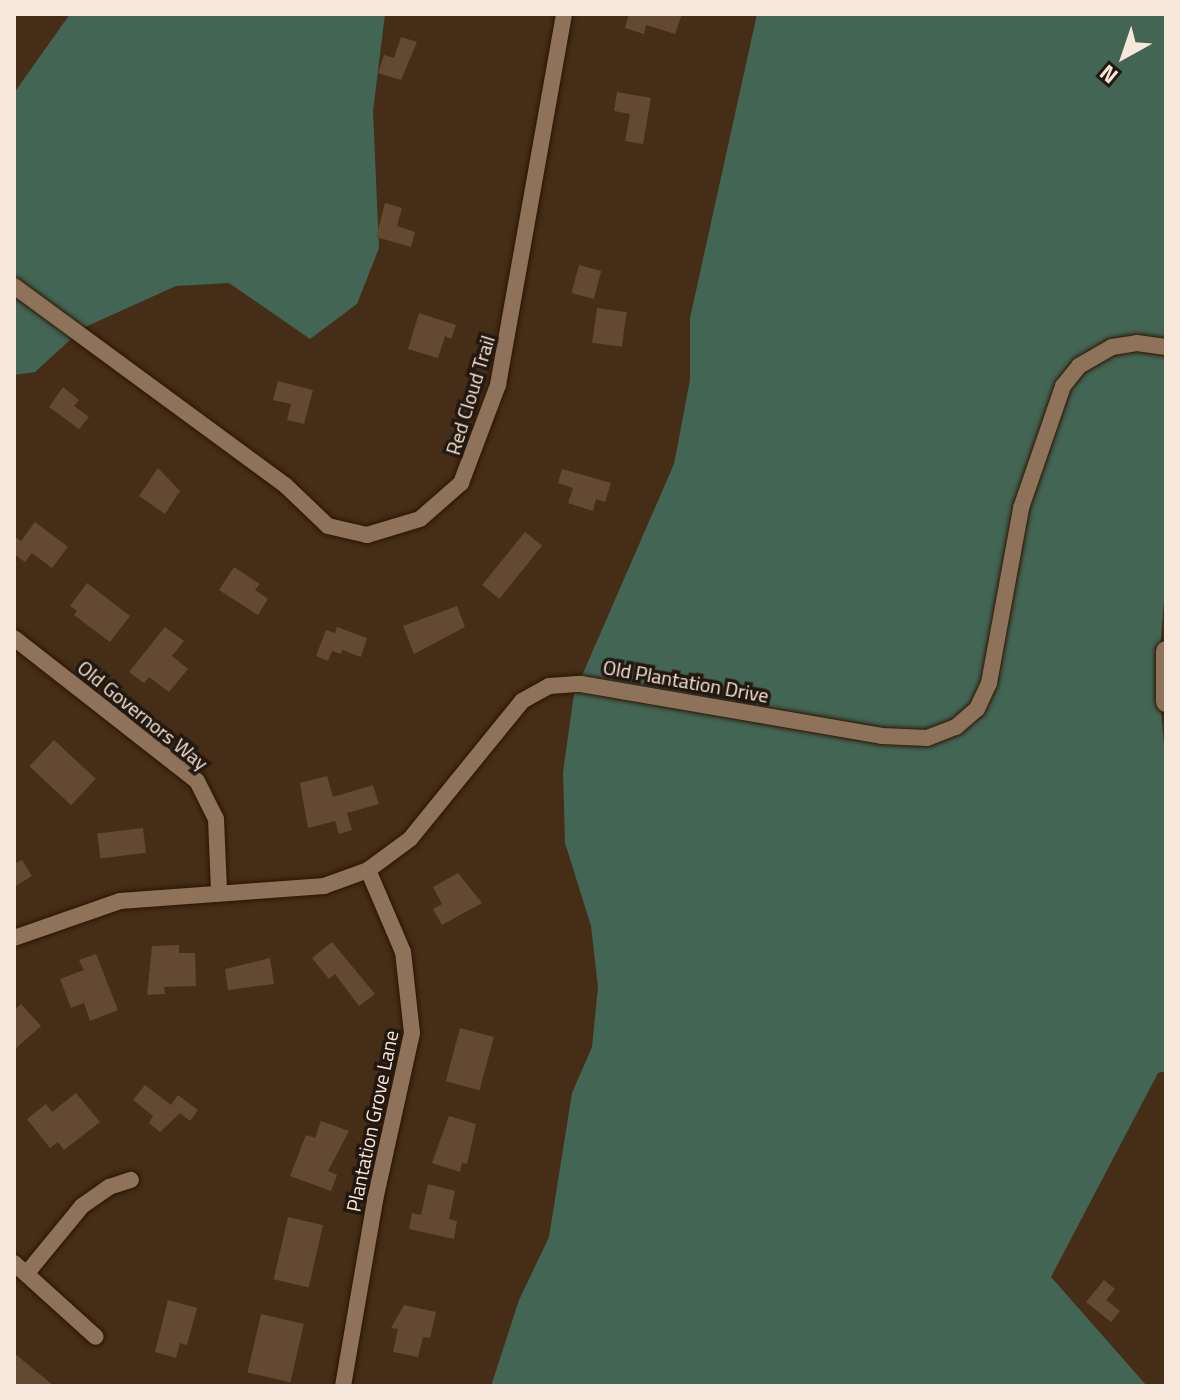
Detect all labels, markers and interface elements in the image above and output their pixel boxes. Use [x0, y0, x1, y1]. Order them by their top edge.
north arrow [1084, 16, 1164, 96]
text: N [1092, 56, 1125, 92]
street label: Red Cloud Trail [440, 332, 500, 458]
street label: Old Governors Way [73, 655, 213, 775]
street label: Old Plantation Drive [601, 655, 771, 707]
street label: Plantation Grove Lane [341, 1028, 403, 1214]

